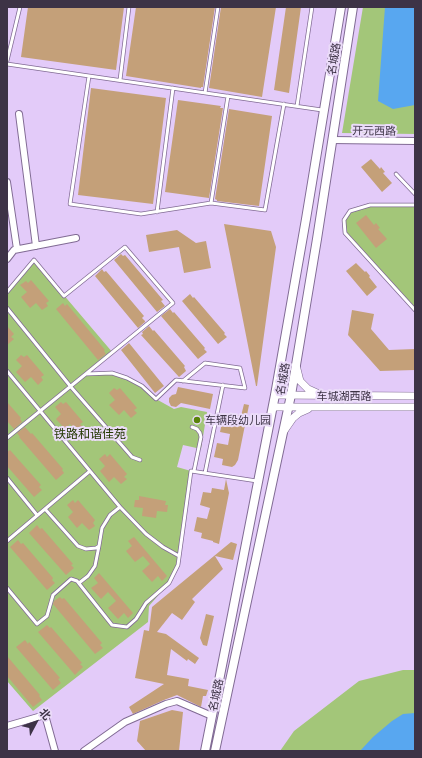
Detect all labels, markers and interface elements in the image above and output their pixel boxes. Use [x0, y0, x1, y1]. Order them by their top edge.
street label: 名城路 [325, 42, 343, 76]
street label: 开元西路 [352, 124, 396, 138]
street label: 名城路 [274, 362, 292, 396]
street label: 车城湖西路 [317, 389, 371, 403]
place label: 车辆段幼儿园 [205, 413, 271, 427]
marker: 车辆段幼儿园 [192, 415, 202, 425]
district label: 铁路和谐佳苑 [54, 427, 126, 441]
street label: 名城路 [206, 677, 226, 713]
north arrow [16, 702, 56, 742]
text: 北 [37, 705, 54, 722]

